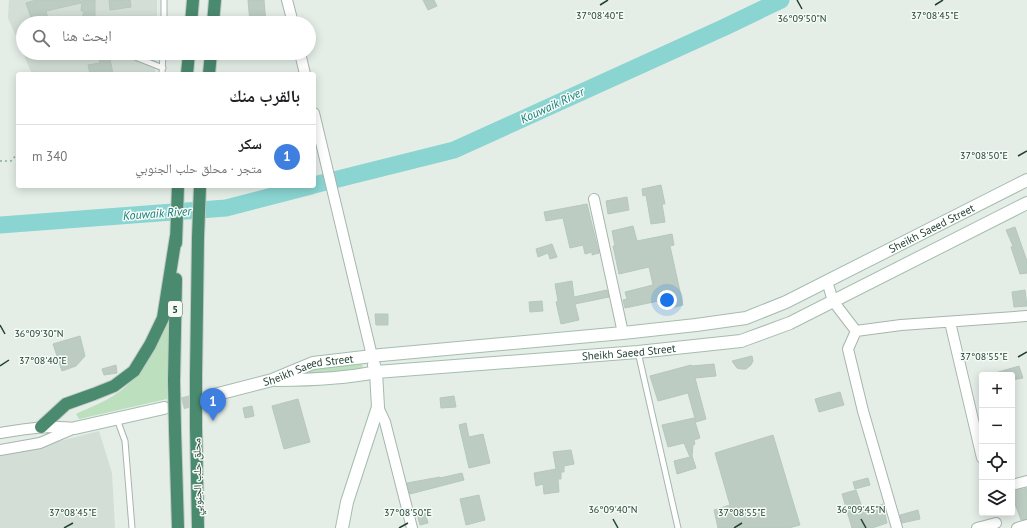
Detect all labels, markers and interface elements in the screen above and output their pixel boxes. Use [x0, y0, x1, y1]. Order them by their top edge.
text: 37°08'40"E [576, 9, 624, 22]
text: 37°08'45"E [911, 9, 959, 22]
text: 36°09'50"N [777, 12, 827, 25]
search box [16, 16, 316, 60]
text: ابحث هنا [62, 26, 112, 45]
icon: search [30, 27, 52, 49]
water label: Kouwaik River [518, 83, 587, 126]
text: بالقرب منك [229, 85, 300, 107]
text: سكر [239, 134, 262, 153]
text: 340 m [32, 148, 67, 165]
text: 1 [283, 148, 291, 165]
text: 37°08'50"E [960, 149, 1008, 162]
text: متجر · محلق حلب الجنوبي [135, 160, 262, 177]
street label: Sheikh Saeed Street [886, 201, 977, 256]
water label: Kouwaik River [122, 203, 193, 223]
your location [657, 290, 677, 310]
road number: 5 [168, 301, 182, 317]
text: 36°09'30"N [14, 327, 64, 340]
street label: Sheikh Saeed Street [581, 341, 677, 363]
text: 37°08'55"E [960, 350, 1008, 363]
street label: Sheikh Saeed Street [261, 351, 354, 389]
text: 37°08'40"E [19, 354, 67, 367]
map controls [979, 372, 1015, 516]
button: + [979, 372, 1015, 408]
pin: 1 [200, 388, 226, 421]
button: − [979, 408, 1015, 444]
street label: محلق حلب الجنوبي [189, 438, 206, 516]
button: locate [979, 444, 1015, 480]
button: layers [979, 480, 1015, 516]
text: 36°09'40"N [588, 503, 638, 516]
text: 36°09'45"N [836, 503, 886, 516]
text: 37°08'45"E [49, 506, 97, 519]
text: 37°08'50"E [384, 506, 432, 519]
text: 37°08'55"E [718, 506, 766, 519]

